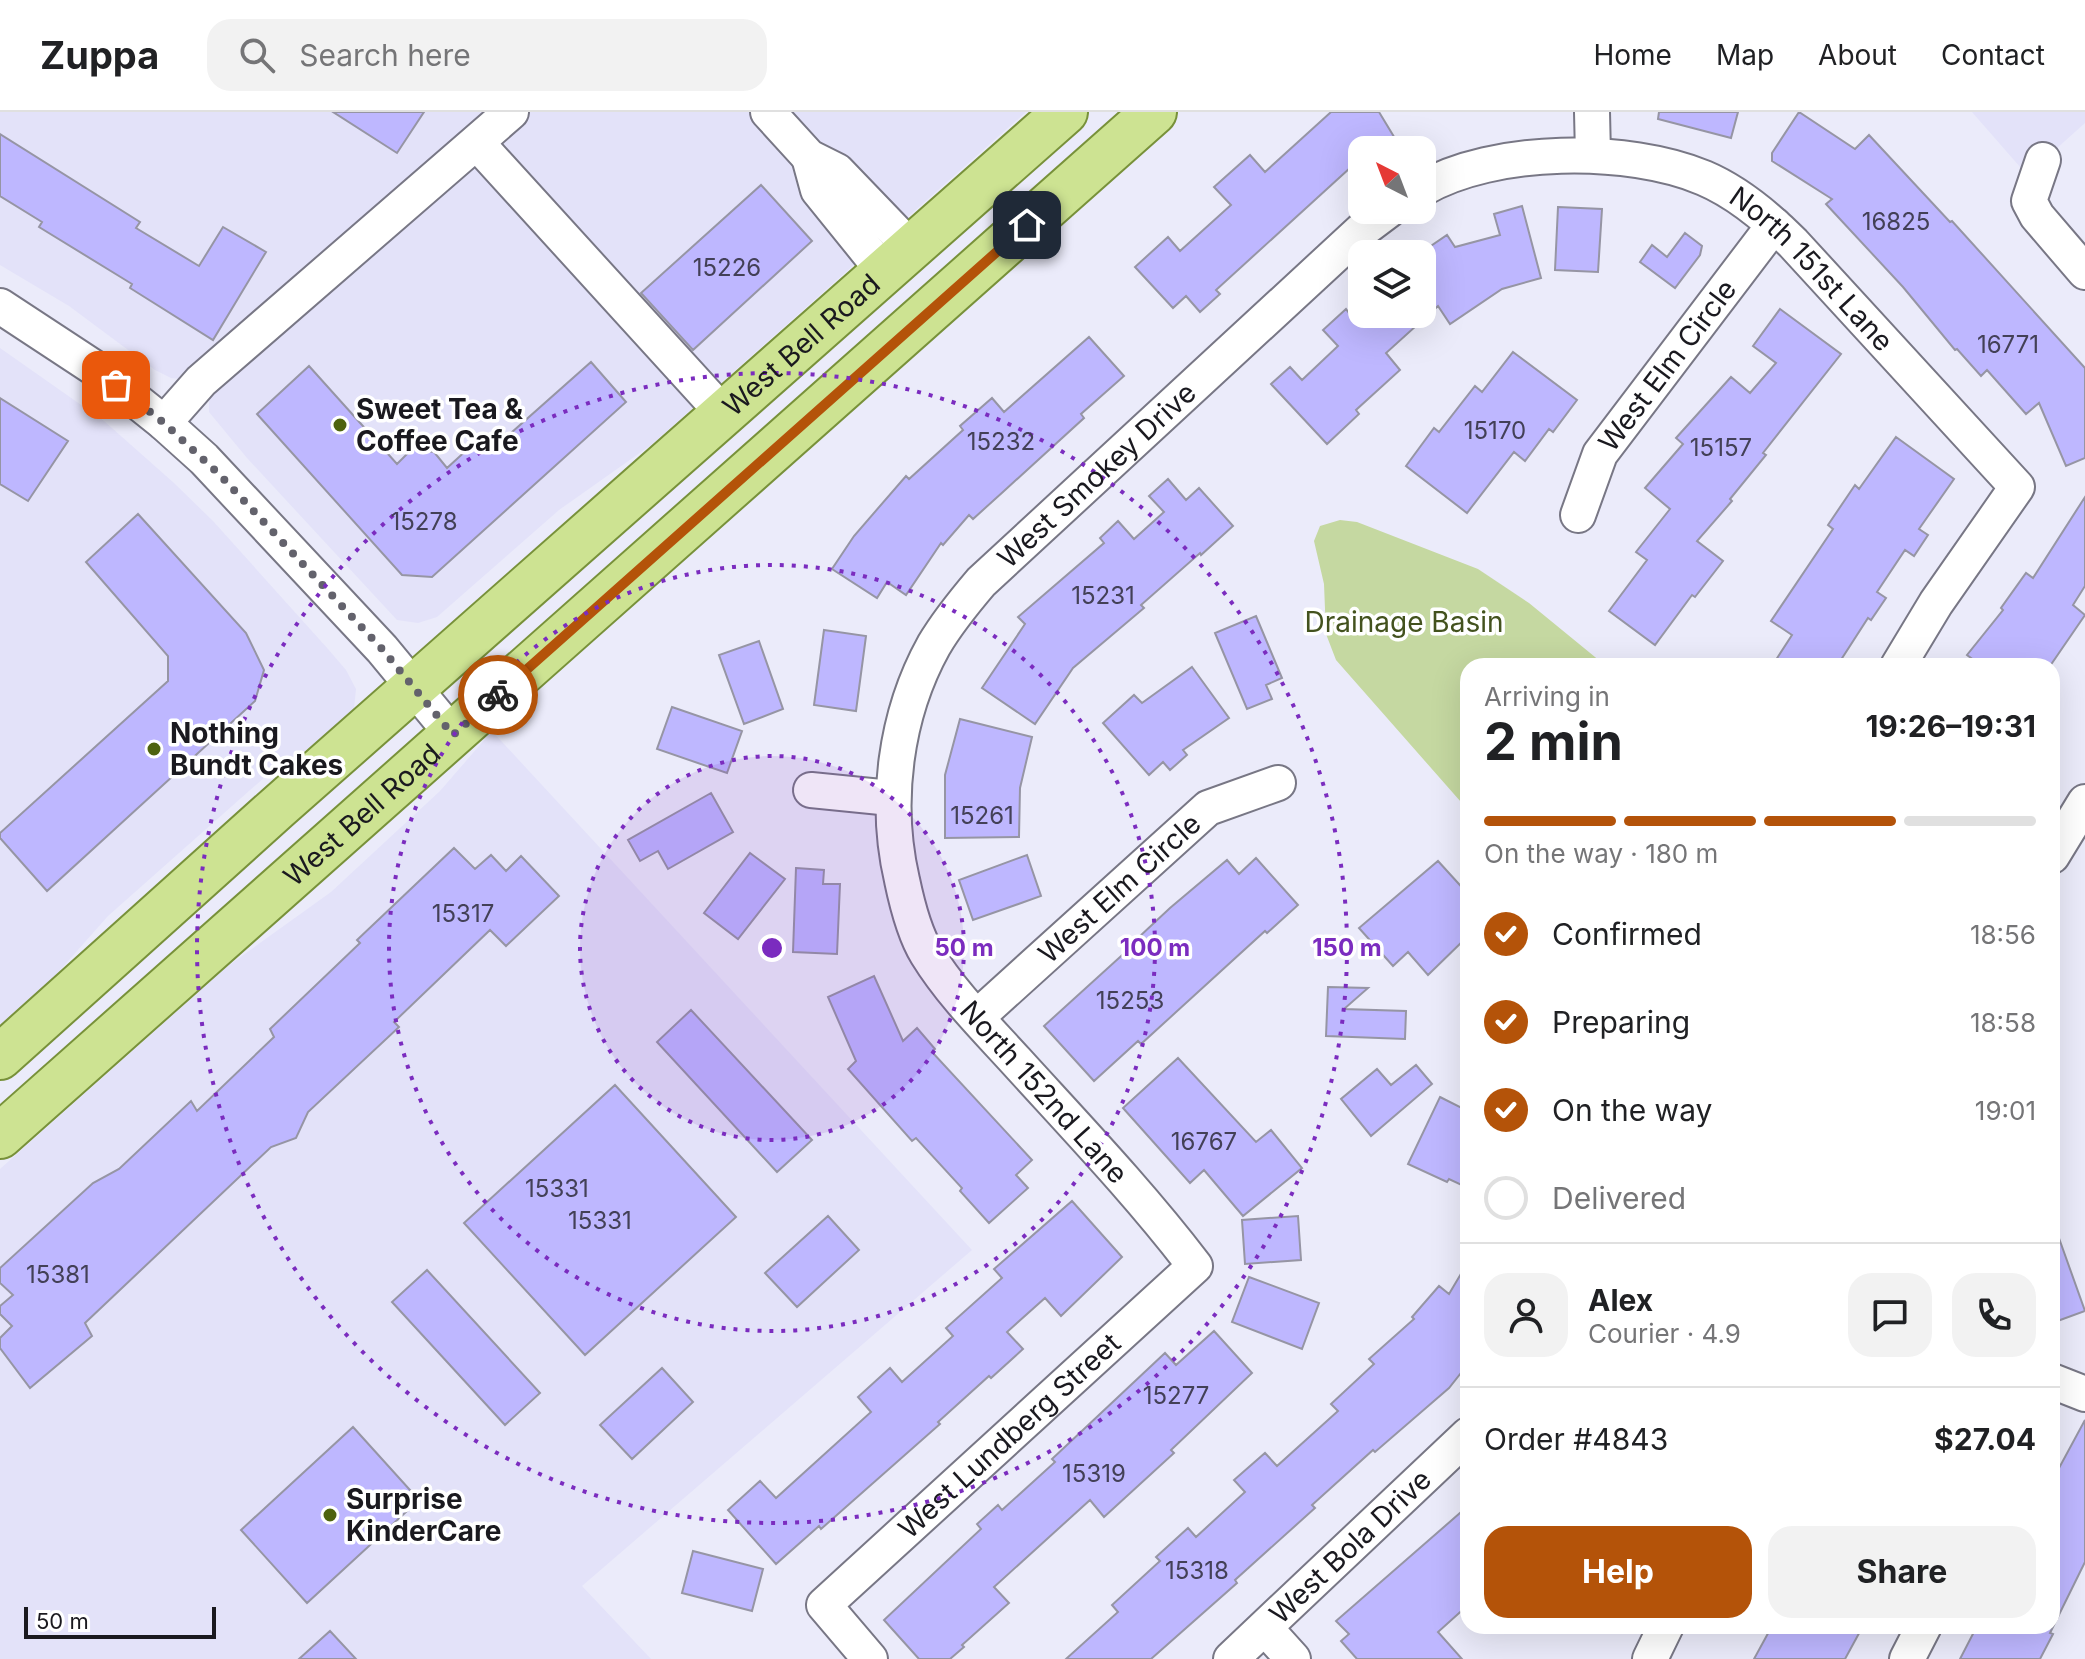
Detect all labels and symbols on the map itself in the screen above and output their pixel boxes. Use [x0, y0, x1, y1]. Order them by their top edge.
north arrow [1348, 136, 1436, 224]
street label: North 151st Lane [1723, 179, 1901, 358]
pin [993, 191, 1061, 259]
house number: 16825 [1862, 207, 1930, 236]
house number: 15226 [693, 253, 761, 282]
street label: West Bell Road [716, 267, 887, 423]
street label: West Elm Circle [1591, 273, 1743, 458]
house number: 16771 [1977, 330, 2039, 359]
pin [82, 351, 150, 419]
street label: West Smokey Drive [991, 375, 1203, 575]
place label: Sweet Tea & Coffee Cafe [356, 392, 523, 458]
marker: Sweet Tea & Coffee Cafe [331, 416, 349, 434]
house number: 15170 [1464, 416, 1526, 445]
house number: 15232 [967, 427, 1035, 456]
house number: 15157 [1690, 433, 1752, 462]
house number: 15278 [390, 507, 458, 536]
house number: 15231 [1071, 581, 1135, 610]
park label: Drainage Basin [1304, 605, 1504, 639]
courier [458, 655, 538, 735]
place label: Nothing Bundt Cakes [170, 716, 343, 782]
street label: West Bell Road [277, 736, 447, 893]
marker: Nothing Bundt Cakes [145, 740, 163, 758]
house number: 15261 [950, 801, 1014, 830]
street label: West Elm Circle [1031, 806, 1207, 970]
house number: 15317 [432, 899, 494, 928]
text: 50 m [934, 933, 994, 962]
text: 100 m [1120, 933, 1190, 962]
text: 150 m [1312, 933, 1382, 962]
centre of rings [758, 934, 786, 962]
house number: 15253 [1096, 986, 1164, 1015]
street label: North 152nd Lane [953, 994, 1135, 1190]
house number: 16767 [1171, 1127, 1237, 1156]
house number: 15331 [525, 1174, 589, 1203]
house number: 15331 [568, 1206, 632, 1235]
house number: 15381 [26, 1260, 90, 1289]
street label: West Lundberg Street [892, 1326, 1127, 1545]
house number: 15277 [1143, 1381, 1209, 1410]
house number: 15319 [1062, 1459, 1126, 1488]
street label: West Bola Drive [1262, 1462, 1438, 1631]
place label: Surprise KinderCare [346, 1482, 501, 1548]
marker: Surprise KinderCare [321, 1506, 339, 1524]
house number: 15318 [1165, 1556, 1229, 1585]
scale bar [24, 1603, 216, 1639]

